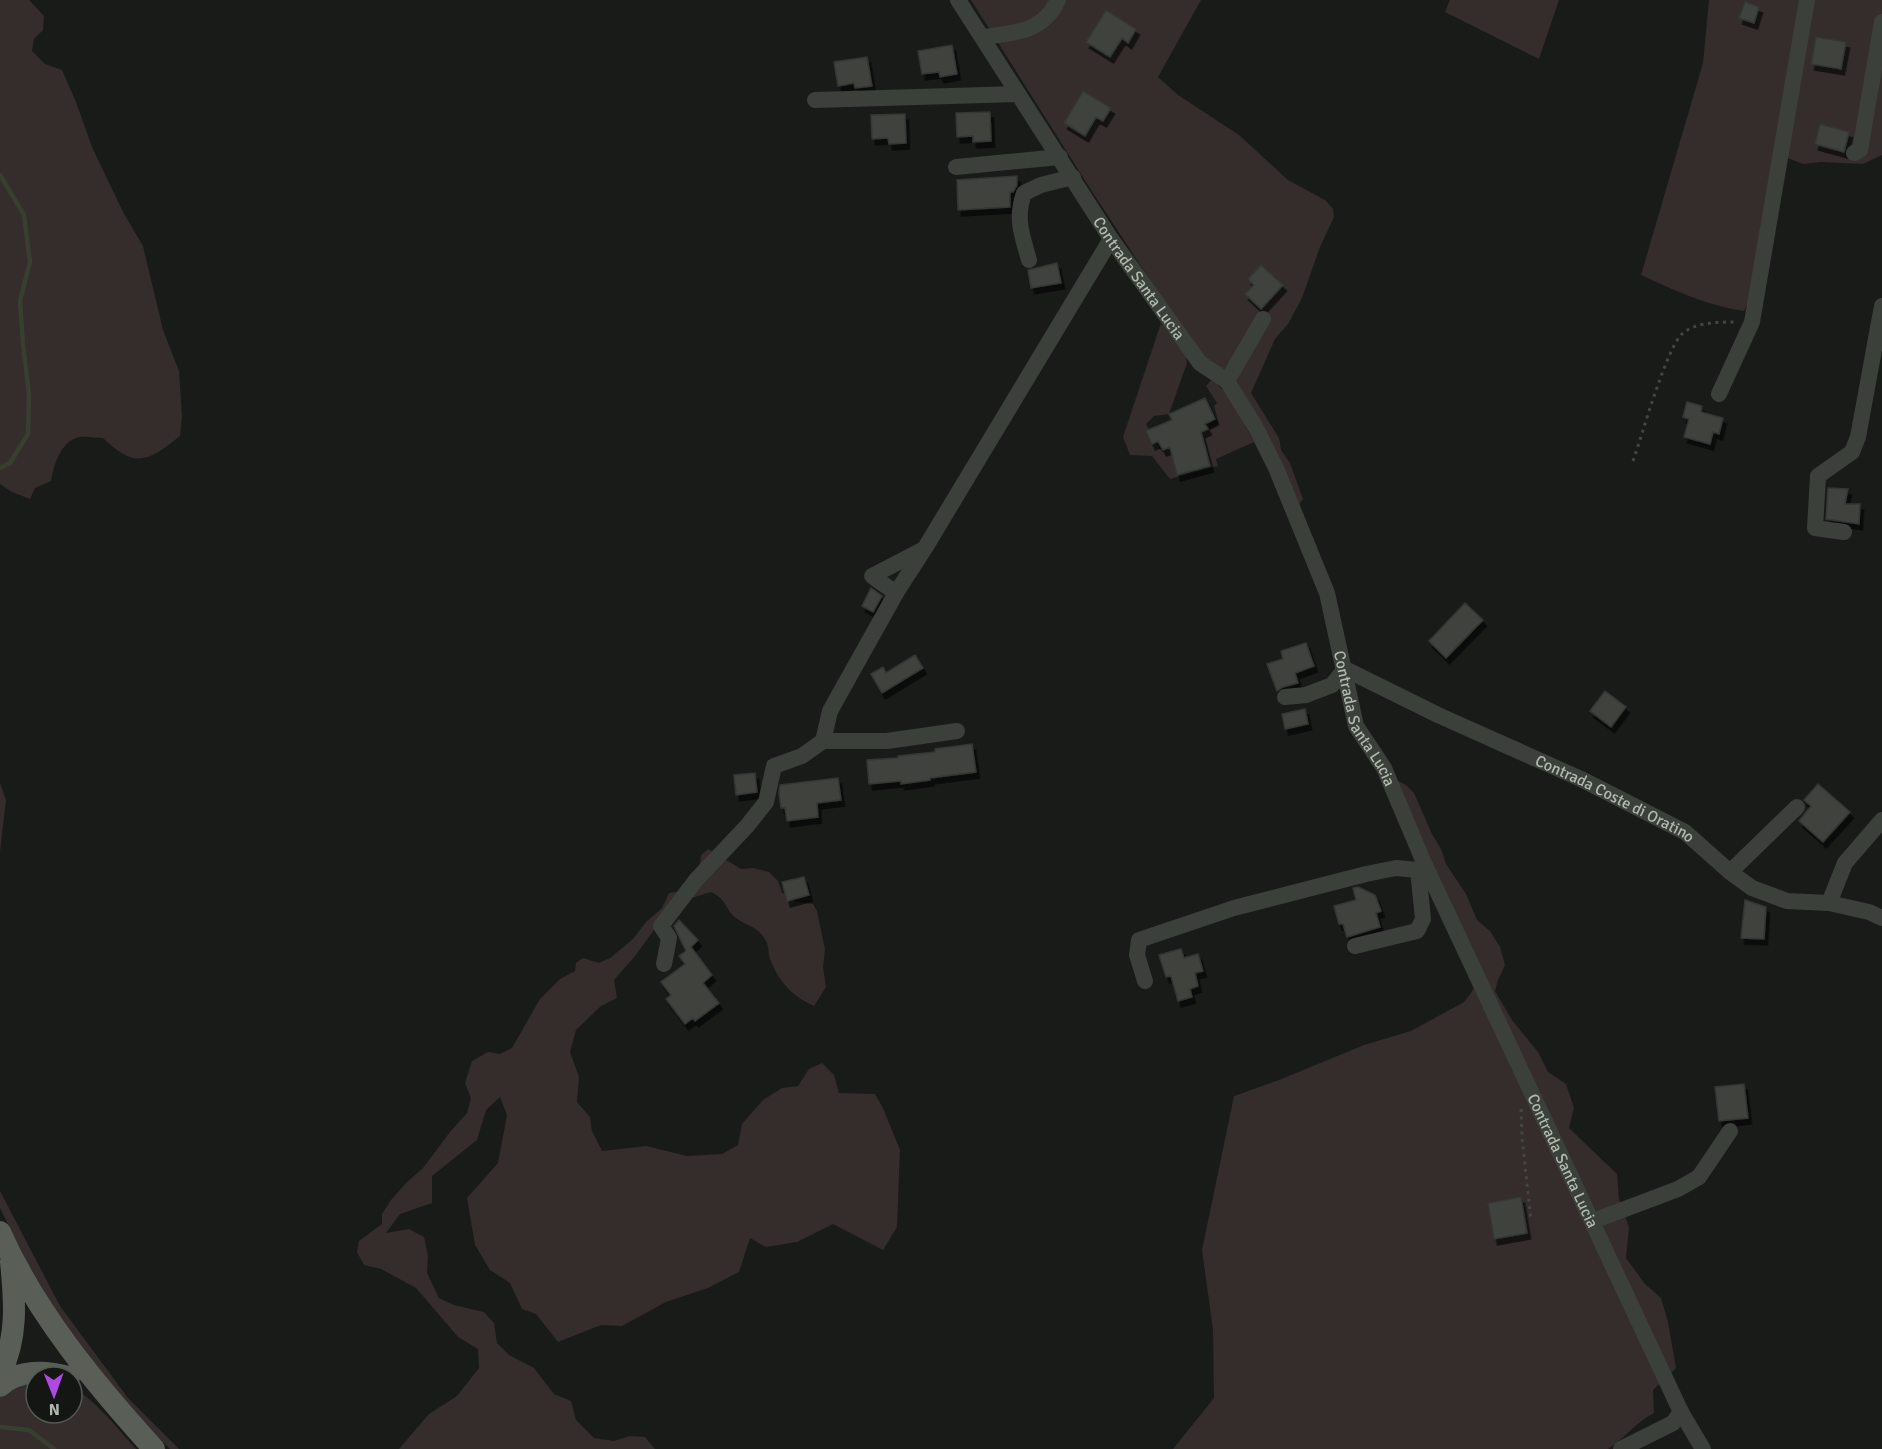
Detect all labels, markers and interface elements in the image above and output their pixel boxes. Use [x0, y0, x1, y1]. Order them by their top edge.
street label: Contrada Santa Lucia [1088, 213, 1189, 344]
street label: Contrada Santa Lucia [1329, 649, 1400, 789]
street label: Contrada Coste di Oratino [1532, 751, 1699, 847]
street label: Contrada Santa Lucia [1522, 1091, 1602, 1231]
north arrow [24, 1365, 84, 1425]
text: N [49, 1399, 60, 1419]

